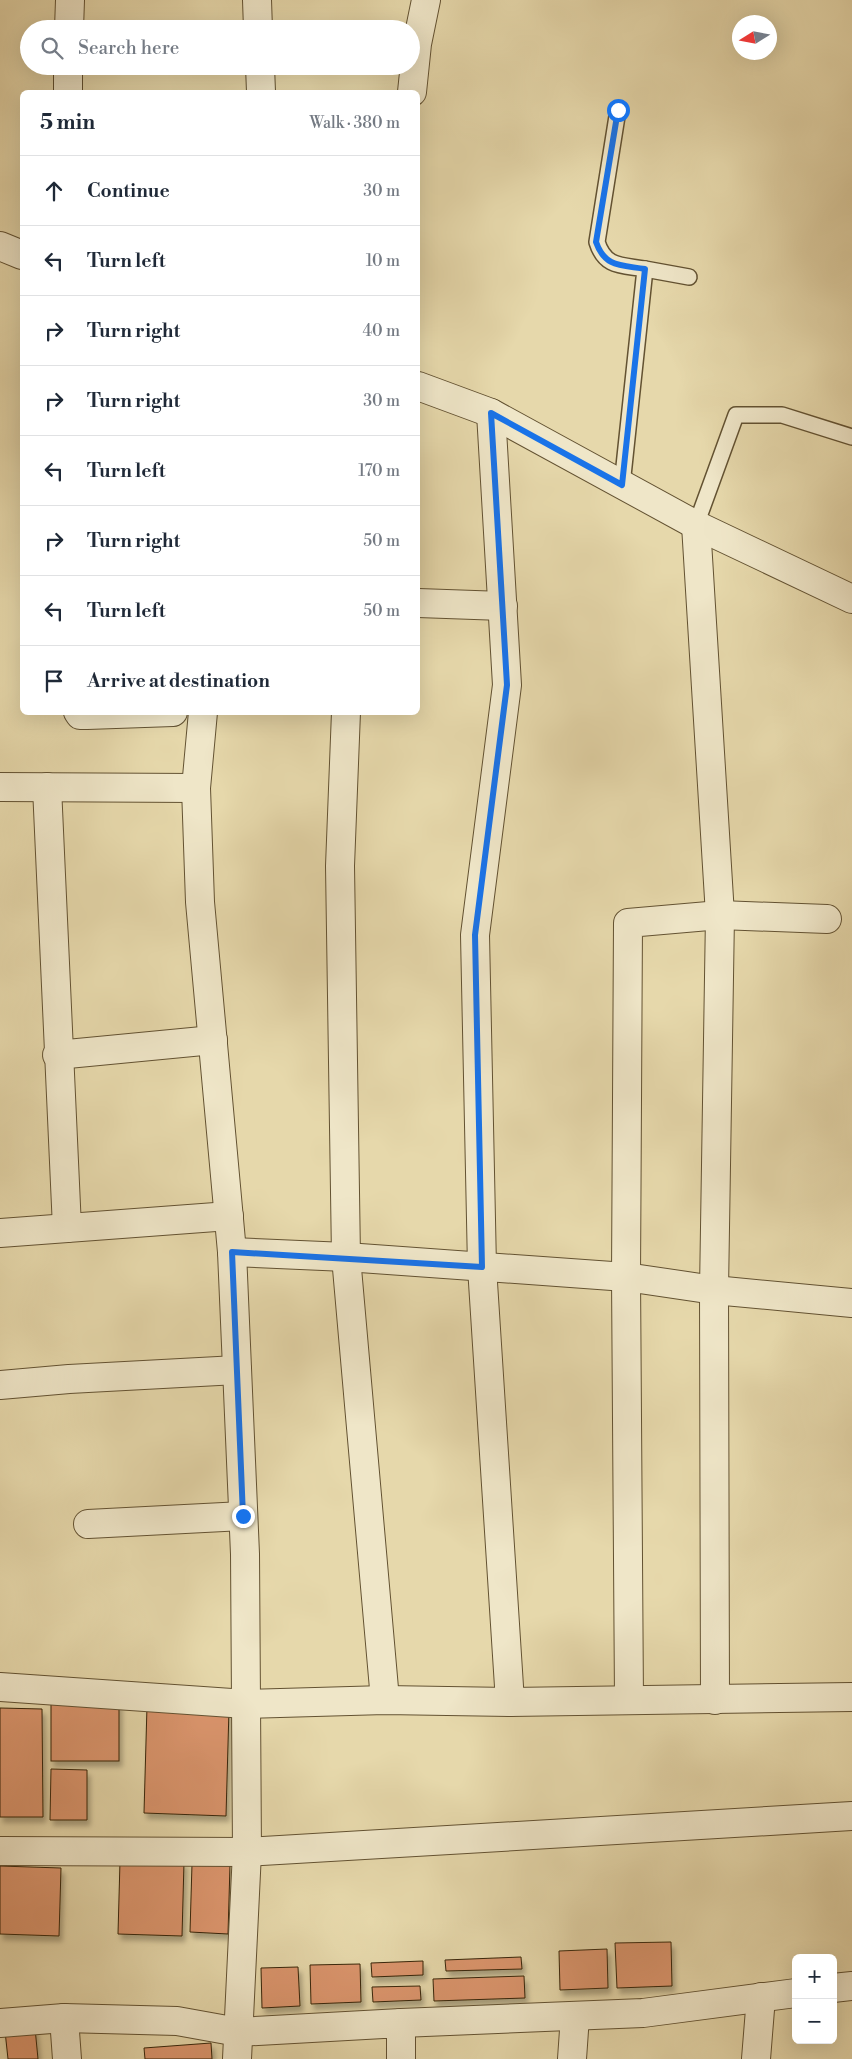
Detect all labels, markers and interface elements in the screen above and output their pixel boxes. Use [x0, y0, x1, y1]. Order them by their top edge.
north arrow [732, 15, 777, 60]
search box [20, 20, 420, 75]
icon: search [38, 34, 66, 62]
text: Search here [78, 36, 179, 60]
route start [607, 99, 630, 122]
text: 5 min [40, 110, 95, 136]
text: Walk · 380 m [310, 113, 400, 133]
icon: ahead [40, 177, 68, 205]
text: Continue [87, 179, 170, 203]
text: 30 m [363, 181, 400, 201]
icon: left [40, 247, 68, 275]
text: Turn left [87, 249, 166, 273]
text: 10 m [366, 251, 400, 271]
icon: right [40, 317, 68, 345]
text: Turn right [87, 319, 180, 343]
text: 40 m [363, 321, 400, 341]
icon: right [40, 387, 68, 415]
text: Turn right [87, 389, 180, 413]
text: 30 m [363, 391, 400, 411]
icon: left [40, 457, 68, 485]
text: Turn left [87, 459, 166, 483]
text: 170 m [358, 461, 400, 481]
icon: right [40, 527, 68, 555]
text: Turn right [87, 529, 180, 553]
text: 50 m [363, 531, 400, 551]
icon: left [40, 597, 68, 625]
text: Turn left [87, 599, 166, 623]
text: 50 m [363, 601, 400, 621]
icon: arrive [40, 667, 68, 695]
text: Arrive at destination [87, 669, 270, 693]
route end [232, 1505, 255, 1528]
map controls [792, 1954, 837, 2044]
button: + [792, 1954, 837, 1999]
button: − [792, 1999, 837, 2044]

